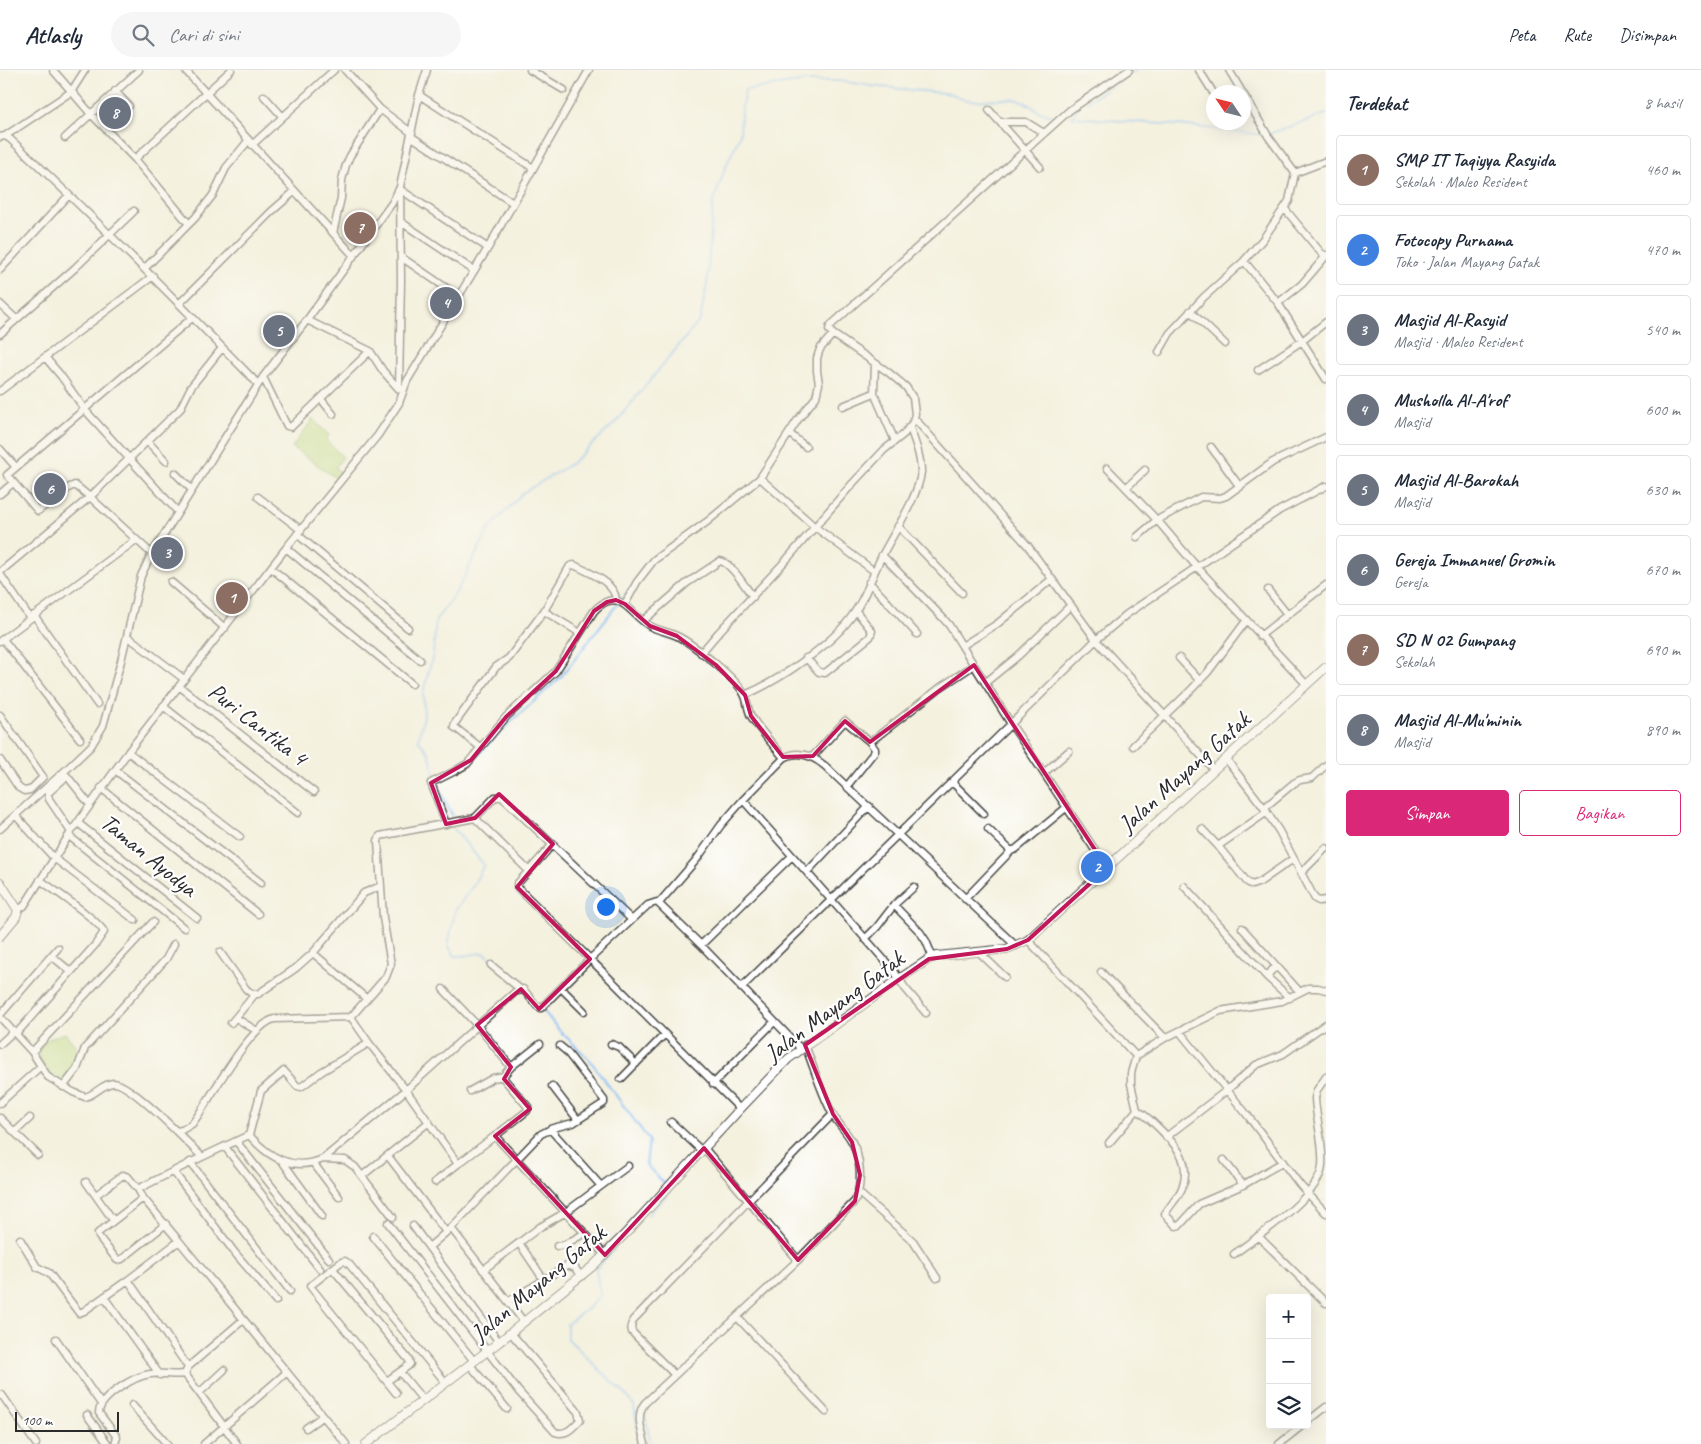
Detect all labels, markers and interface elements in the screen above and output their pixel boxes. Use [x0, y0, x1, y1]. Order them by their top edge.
search box [111, 12, 461, 57]
text: Atlasly [25, 20, 81, 50]
icon: search [129, 21, 157, 49]
text: Cari di sini [169, 23, 239, 47]
text: Peta [1509, 24, 1536, 46]
text: Rute [1564, 24, 1591, 46]
text: Disimpan [1619, 24, 1676, 46]
north arrow [1206, 85, 1251, 130]
text: Terdekat [1346, 90, 1407, 116]
text: 8 hasil [1644, 93, 1681, 113]
pin: 8 [99, 94, 131, 132]
text: SMP IT Taqiyya Rasyida [1394, 148, 1555, 172]
text: 1 [1359, 160, 1367, 180]
text: 460 m [1646, 160, 1680, 180]
text: Sekolah · Maleo Resident [1394, 172, 1527, 192]
pin: 7 [344, 209, 376, 247]
text: Fotocopy Purnama [1394, 228, 1512, 252]
text: 2 [1359, 240, 1367, 260]
text: 470 m [1646, 240, 1680, 260]
text: Toko · Jalan Mayang Gatak [1394, 252, 1539, 272]
pin: 4 [430, 284, 462, 322]
text: Masjid Al-Rasyid [1394, 308, 1505, 332]
pin: 5 [263, 312, 295, 350]
text: 3 [1359, 320, 1367, 340]
text: 540 m [1646, 320, 1680, 340]
text: Masjid · Maleo Resident [1394, 332, 1523, 352]
text: Musholla Al-A'rof [1394, 388, 1507, 412]
text: 4 [1359, 400, 1367, 420]
text: 600 m [1646, 400, 1680, 420]
text: Masjid [1394, 412, 1431, 432]
text: Masjid Al-Barokah [1394, 468, 1518, 492]
pin: 6 [34, 470, 66, 508]
text: 5 [1360, 480, 1366, 500]
text: 630 m [1646, 480, 1680, 500]
text: Masjid [1394, 492, 1431, 512]
pin: 3 [151, 534, 183, 572]
text: Gereja Immanuel Gromin [1394, 548, 1555, 572]
text: 6 [1359, 560, 1367, 580]
text: 670 m [1646, 560, 1680, 580]
text: Gereja [1394, 572, 1428, 592]
pin: 1 [216, 579, 248, 617]
text: SD N 02 Gumpang [1394, 628, 1515, 652]
text: 7 [1359, 640, 1367, 660]
text: 690 m [1646, 640, 1680, 660]
text: Sekolah [1394, 652, 1435, 672]
street label: Puri Cantika 4 [202, 676, 315, 773]
street label: Jalan Mayang Gatak [1111, 704, 1258, 840]
text: Masjid Al-Mu'minin [1394, 708, 1521, 732]
text: 8 [1359, 720, 1367, 740]
text: 890 m [1646, 720, 1680, 740]
text: Masjid [1394, 732, 1431, 752]
button: Simpan [1346, 790, 1509, 836]
button: Bagikan [1519, 790, 1681, 836]
street label: Taman Ayodya [95, 807, 205, 904]
pin: 2 [1081, 848, 1113, 886]
your location [593, 894, 619, 920]
street label: Jalan Mayang Gatak [758, 943, 911, 1069]
street label: Jalan Mayang Gatak [464, 1217, 613, 1349]
map controls [1266, 1294, 1311, 1429]
button: + [1266, 1294, 1311, 1339]
button: − [1266, 1339, 1311, 1384]
button: layers [1266, 1384, 1311, 1429]
scale bar [15, 1409, 119, 1432]
text: 100 m [22, 1412, 52, 1429]

